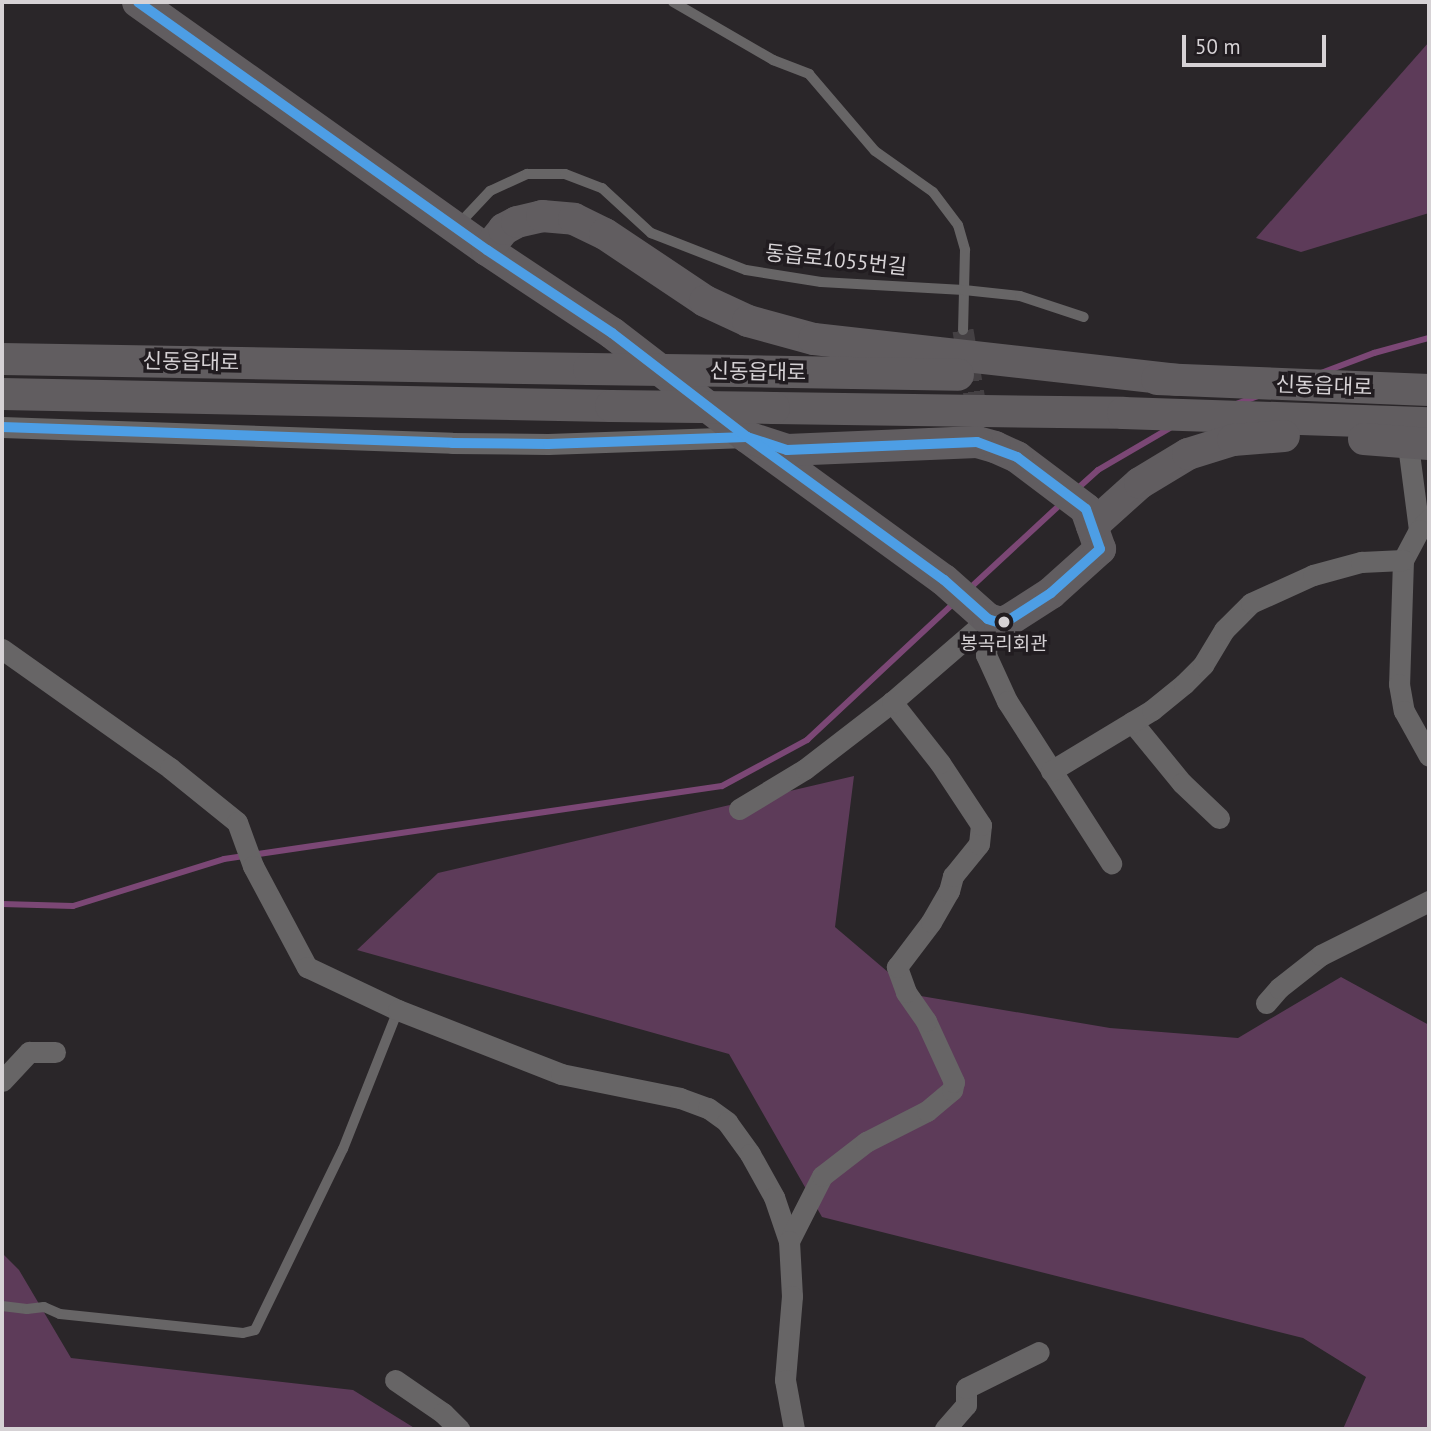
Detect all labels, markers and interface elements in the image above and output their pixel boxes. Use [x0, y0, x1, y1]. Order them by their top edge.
scale bar [1186, 21, 1330, 65]
text: 50 m [1195, 33, 1241, 60]
street label: 동읍로1055번길 [764, 240, 908, 280]
street label: 신동읍대로 [142, 349, 240, 375]
street label: 신동읍대로 [709, 359, 807, 385]
street label: 신동읍대로 [1275, 372, 1373, 400]
marker: 봉곡리회관 [997, 615, 1011, 629]
place label: 봉곡리회관 [960, 633, 1048, 655]

